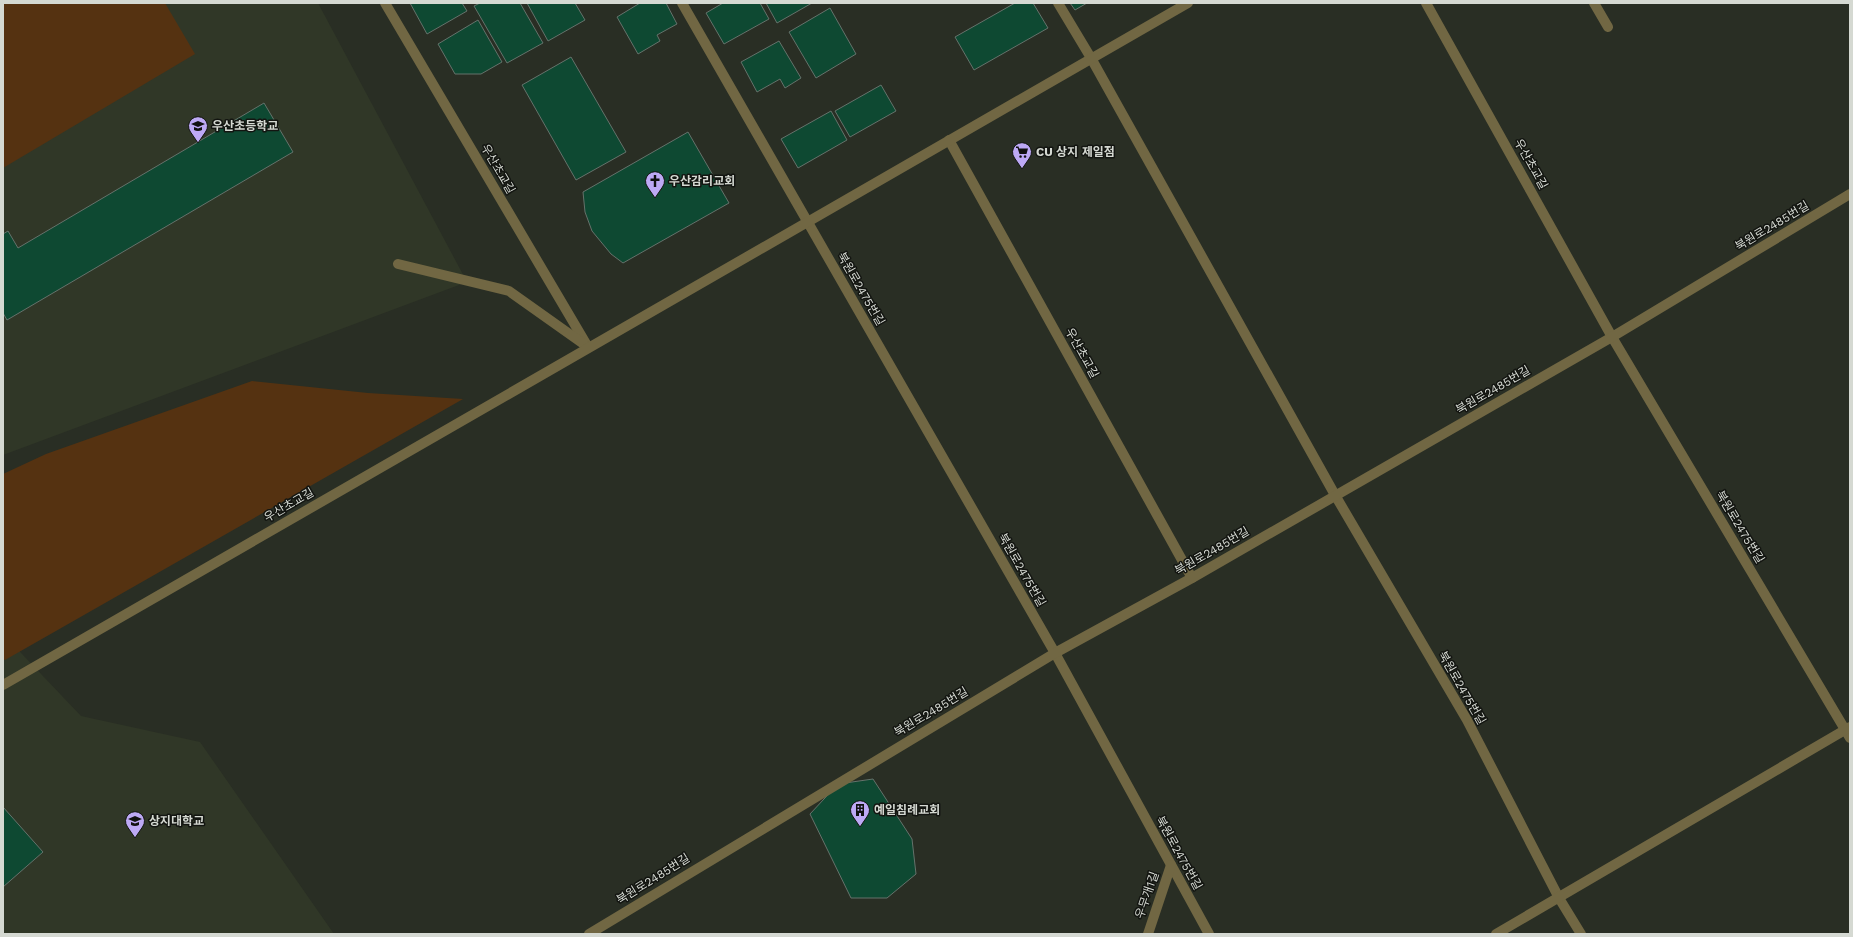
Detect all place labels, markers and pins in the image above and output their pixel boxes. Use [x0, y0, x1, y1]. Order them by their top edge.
school or university icon: 우산초등학교 [187, 115, 209, 143]
place label: 우산초등학교 [212, 119, 278, 133]
supermarket icon: CU 상지 제일점 [1011, 141, 1033, 169]
place label: CU 상지 제일점 [1036, 145, 1115, 159]
church icon: 우산감리교회 [644, 170, 666, 198]
place label: 우산감리교회 [669, 174, 735, 188]
building icon: 예일침례교회 [849, 799, 871, 827]
place label: 예일침례교회 [874, 803, 940, 817]
school or university icon: 상지대학교 [124, 810, 146, 838]
place label: 상지대학교 [149, 814, 204, 828]

